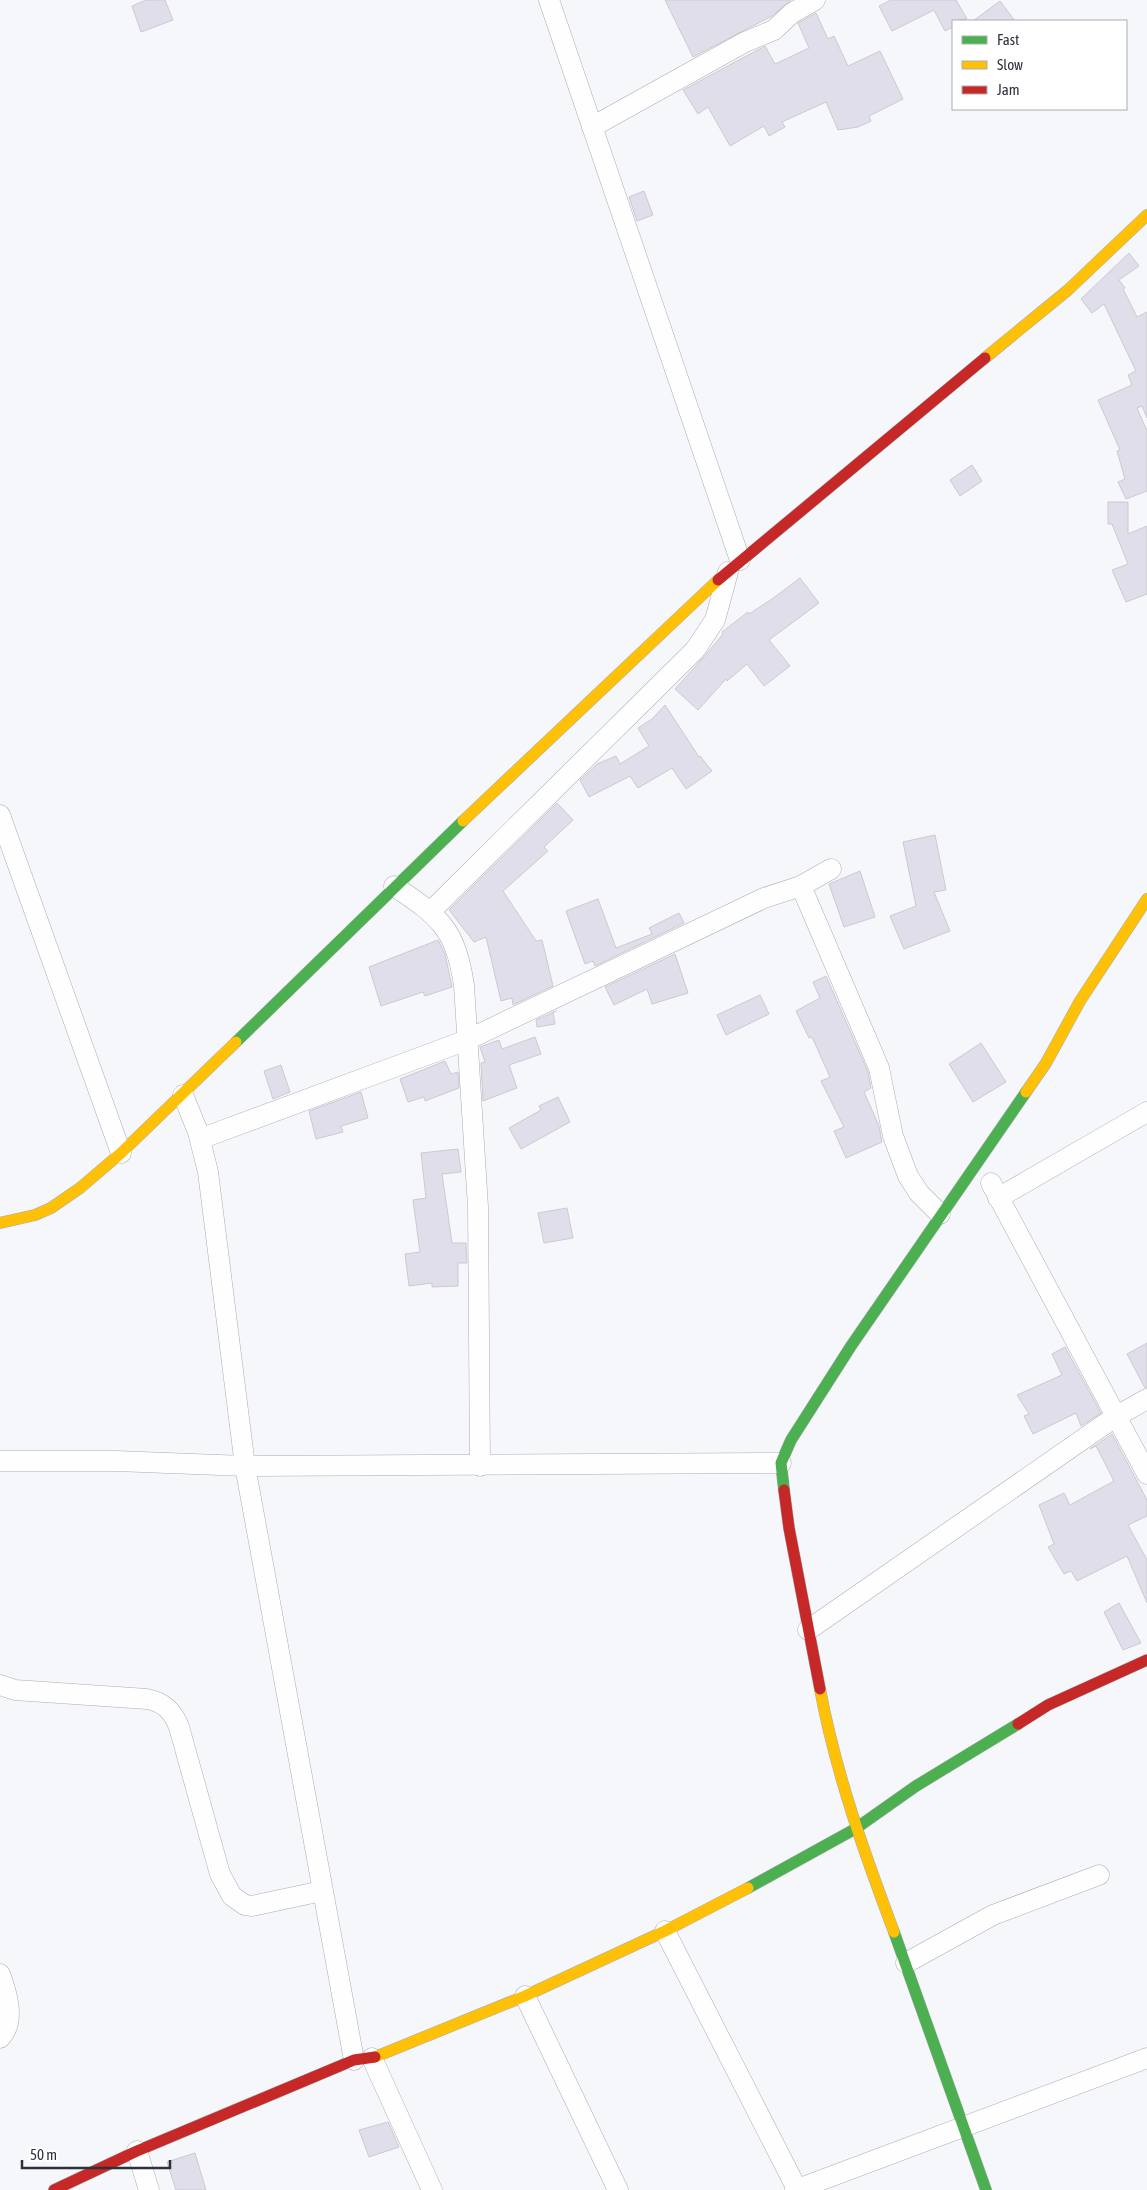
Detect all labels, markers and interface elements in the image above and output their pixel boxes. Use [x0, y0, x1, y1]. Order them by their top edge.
legend [952, 20, 1127, 110]
text: Fast [997, 31, 1019, 48]
text: Slow [997, 56, 1023, 73]
text: Jam [997, 81, 1020, 98]
scale bar [22, 2138, 170, 2170]
text: 50 m [30, 2146, 57, 2163]

